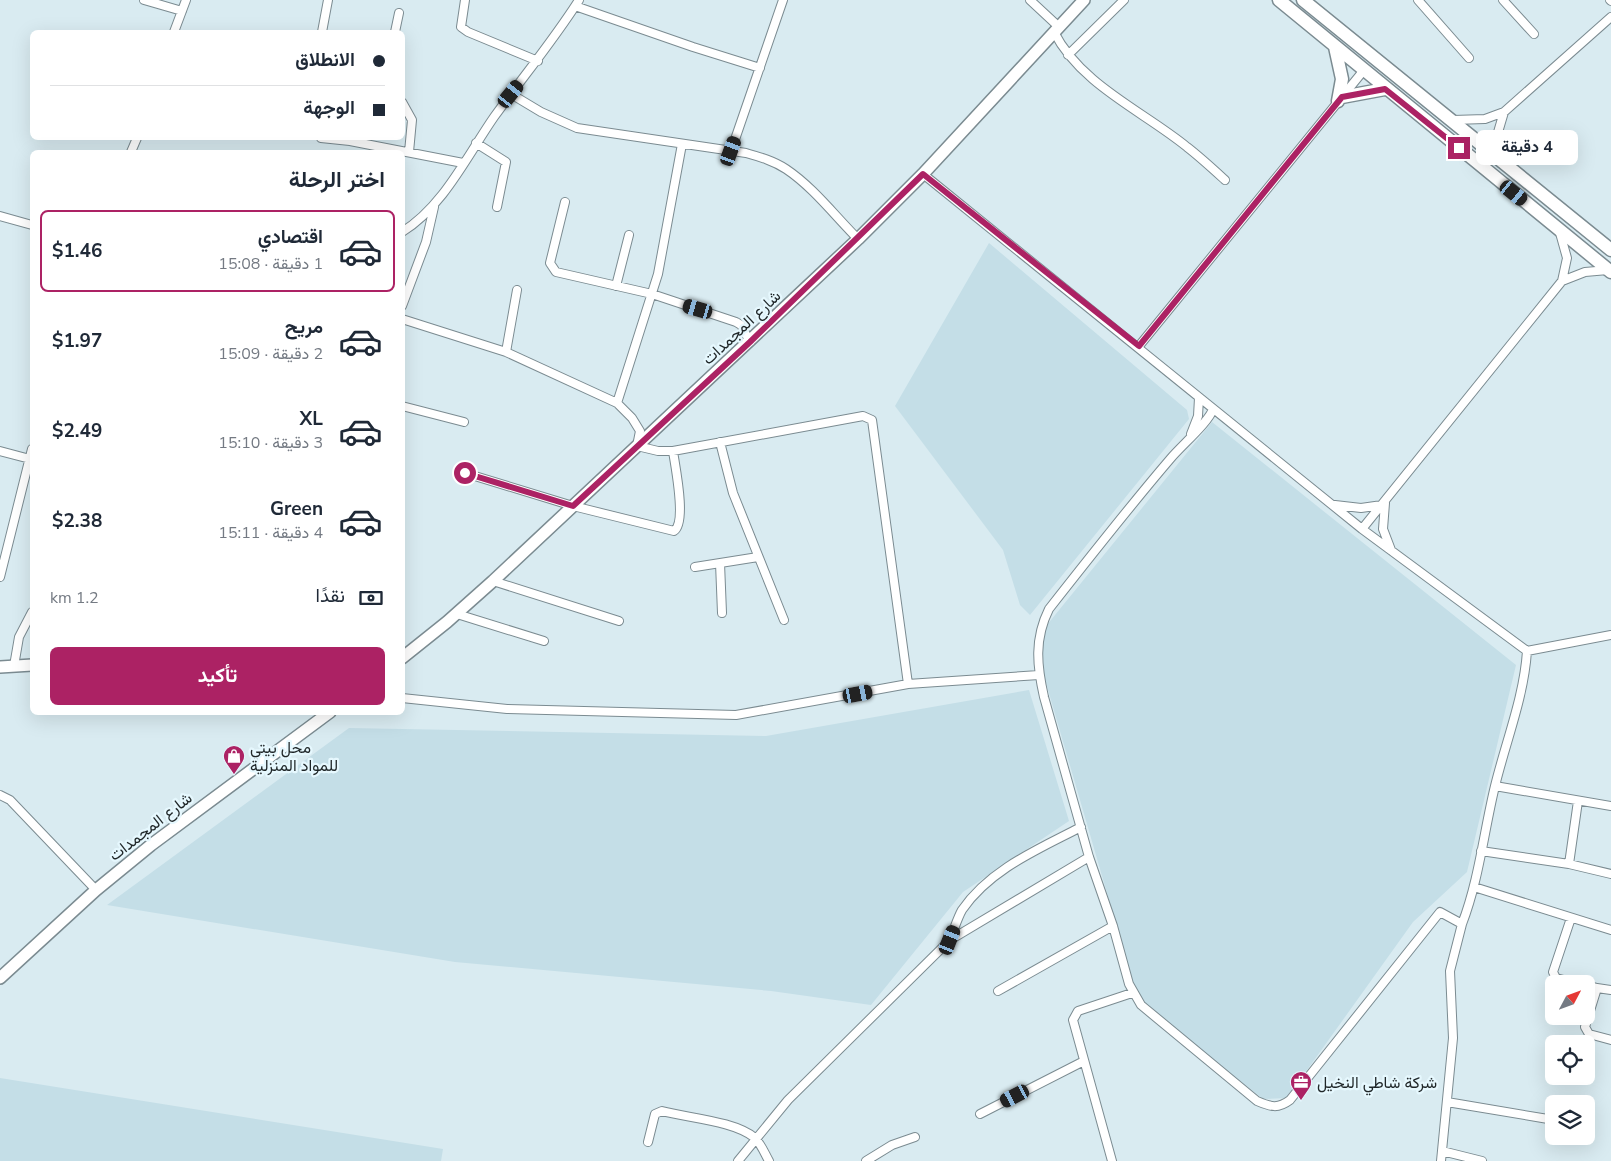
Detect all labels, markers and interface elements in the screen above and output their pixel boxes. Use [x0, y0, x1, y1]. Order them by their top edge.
text: الانطلاق [295, 47, 355, 73]
car [495, 78, 526, 110]
text: الوجهة [303, 95, 355, 121]
callout: 4 دقيقة [1476, 130, 1579, 166]
car [718, 134, 743, 168]
text: 4 دقيقة [1501, 136, 1553, 158]
route end [1448, 137, 1470, 159]
text: اختر الرحلة [289, 165, 385, 195]
car [1497, 178, 1530, 208]
text: اقتصادي [258, 224, 323, 250]
icon: car [338, 229, 383, 274]
text: $1.46 [52, 238, 102, 264]
text: 1 دقيقة · 15:08 [218, 253, 323, 275]
street label: شارع المجمدات [698, 286, 786, 370]
car [681, 298, 714, 320]
text: مريح [285, 314, 323, 340]
icon: car [338, 319, 383, 364]
text: $1.97 [52, 328, 102, 354]
text: 2 دقيقة · 15:09 [218, 343, 323, 365]
text: XL [300, 406, 323, 432]
icon: car [338, 409, 383, 454]
text: $2.49 [52, 418, 102, 444]
text: 3 دقيقة · 15:10 [218, 432, 323, 454]
route start [454, 462, 476, 484]
text: Green [270, 496, 323, 522]
icon: car [338, 499, 383, 544]
text: $2.38 [52, 508, 102, 534]
text: 4 دقيقة · 15:11 [218, 522, 323, 544]
text: نقدًا [316, 583, 345, 609]
icon: cash [357, 584, 385, 612]
text: 1.2 km [50, 587, 99, 609]
button: تأكيد [50, 647, 385, 705]
car [841, 684, 874, 704]
place label: محل بيتي للمواد المنزلية [250, 737, 338, 777]
shop icon: محل بيتي للمواد المنزلية [222, 744, 246, 775]
street label: شارع المجمدات [104, 787, 197, 866]
car [937, 923, 962, 957]
north arrow [1545, 975, 1595, 1025]
map controls [1545, 975, 1595, 1145]
button: locate [1545, 1035, 1595, 1085]
office icon: شركة شاطي النخيل [1289, 1070, 1313, 1101]
place label: شركة شاطي النخيل [1317, 1072, 1437, 1096]
car [998, 1083, 1031, 1109]
button: layers [1545, 1095, 1595, 1145]

